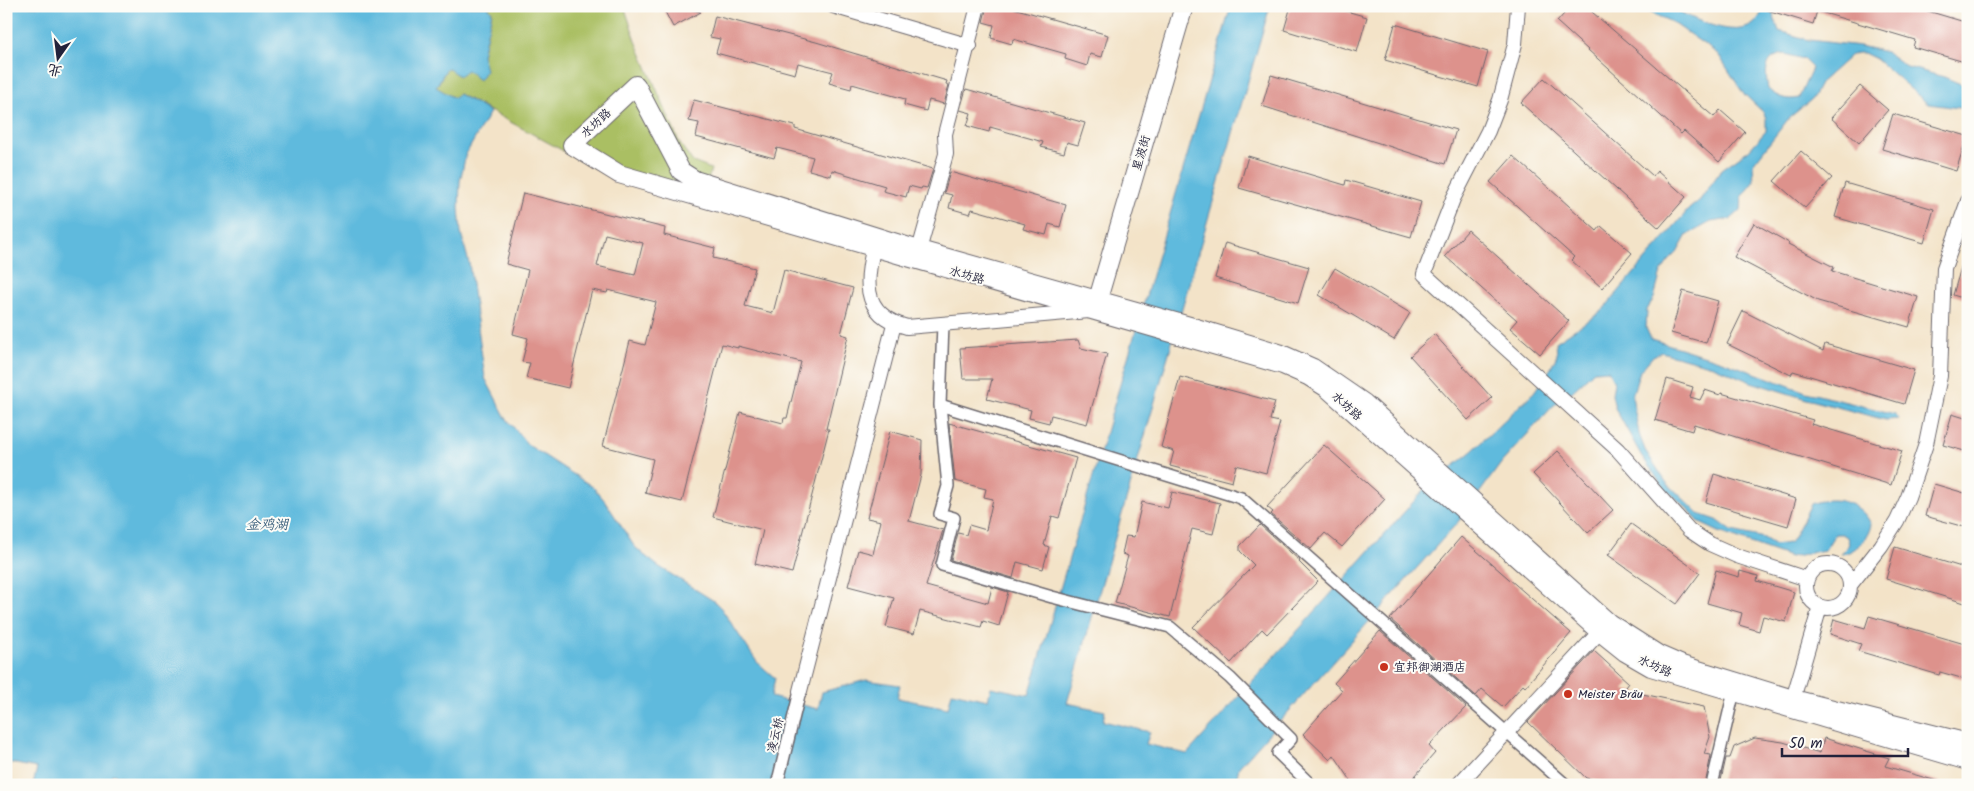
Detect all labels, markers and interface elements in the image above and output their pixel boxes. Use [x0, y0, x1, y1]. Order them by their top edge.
north arrow [32, 32, 82, 82]
text: 北 [46, 57, 65, 82]
street label: 水坊路 [577, 104, 616, 143]
street label: 星波街 [1127, 133, 1156, 173]
street label: 水坊路 [947, 261, 987, 290]
street label: 水坊路 [1327, 387, 1366, 425]
water label: 金鸡湖 [246, 514, 290, 536]
street label: 水坊路 [1634, 650, 1675, 682]
place label: 宜邦御湖酒店 [1394, 658, 1466, 677]
marker: 宜邦御湖酒店 [1378, 661, 1390, 673]
place label: Meister Bräu [1578, 685, 1643, 704]
marker: Meister Bräu [1562, 688, 1574, 700]
street label: 凌云桥 [762, 714, 789, 755]
scale bar [1782, 726, 1908, 758]
text: 50 m [1789, 732, 1823, 756]

